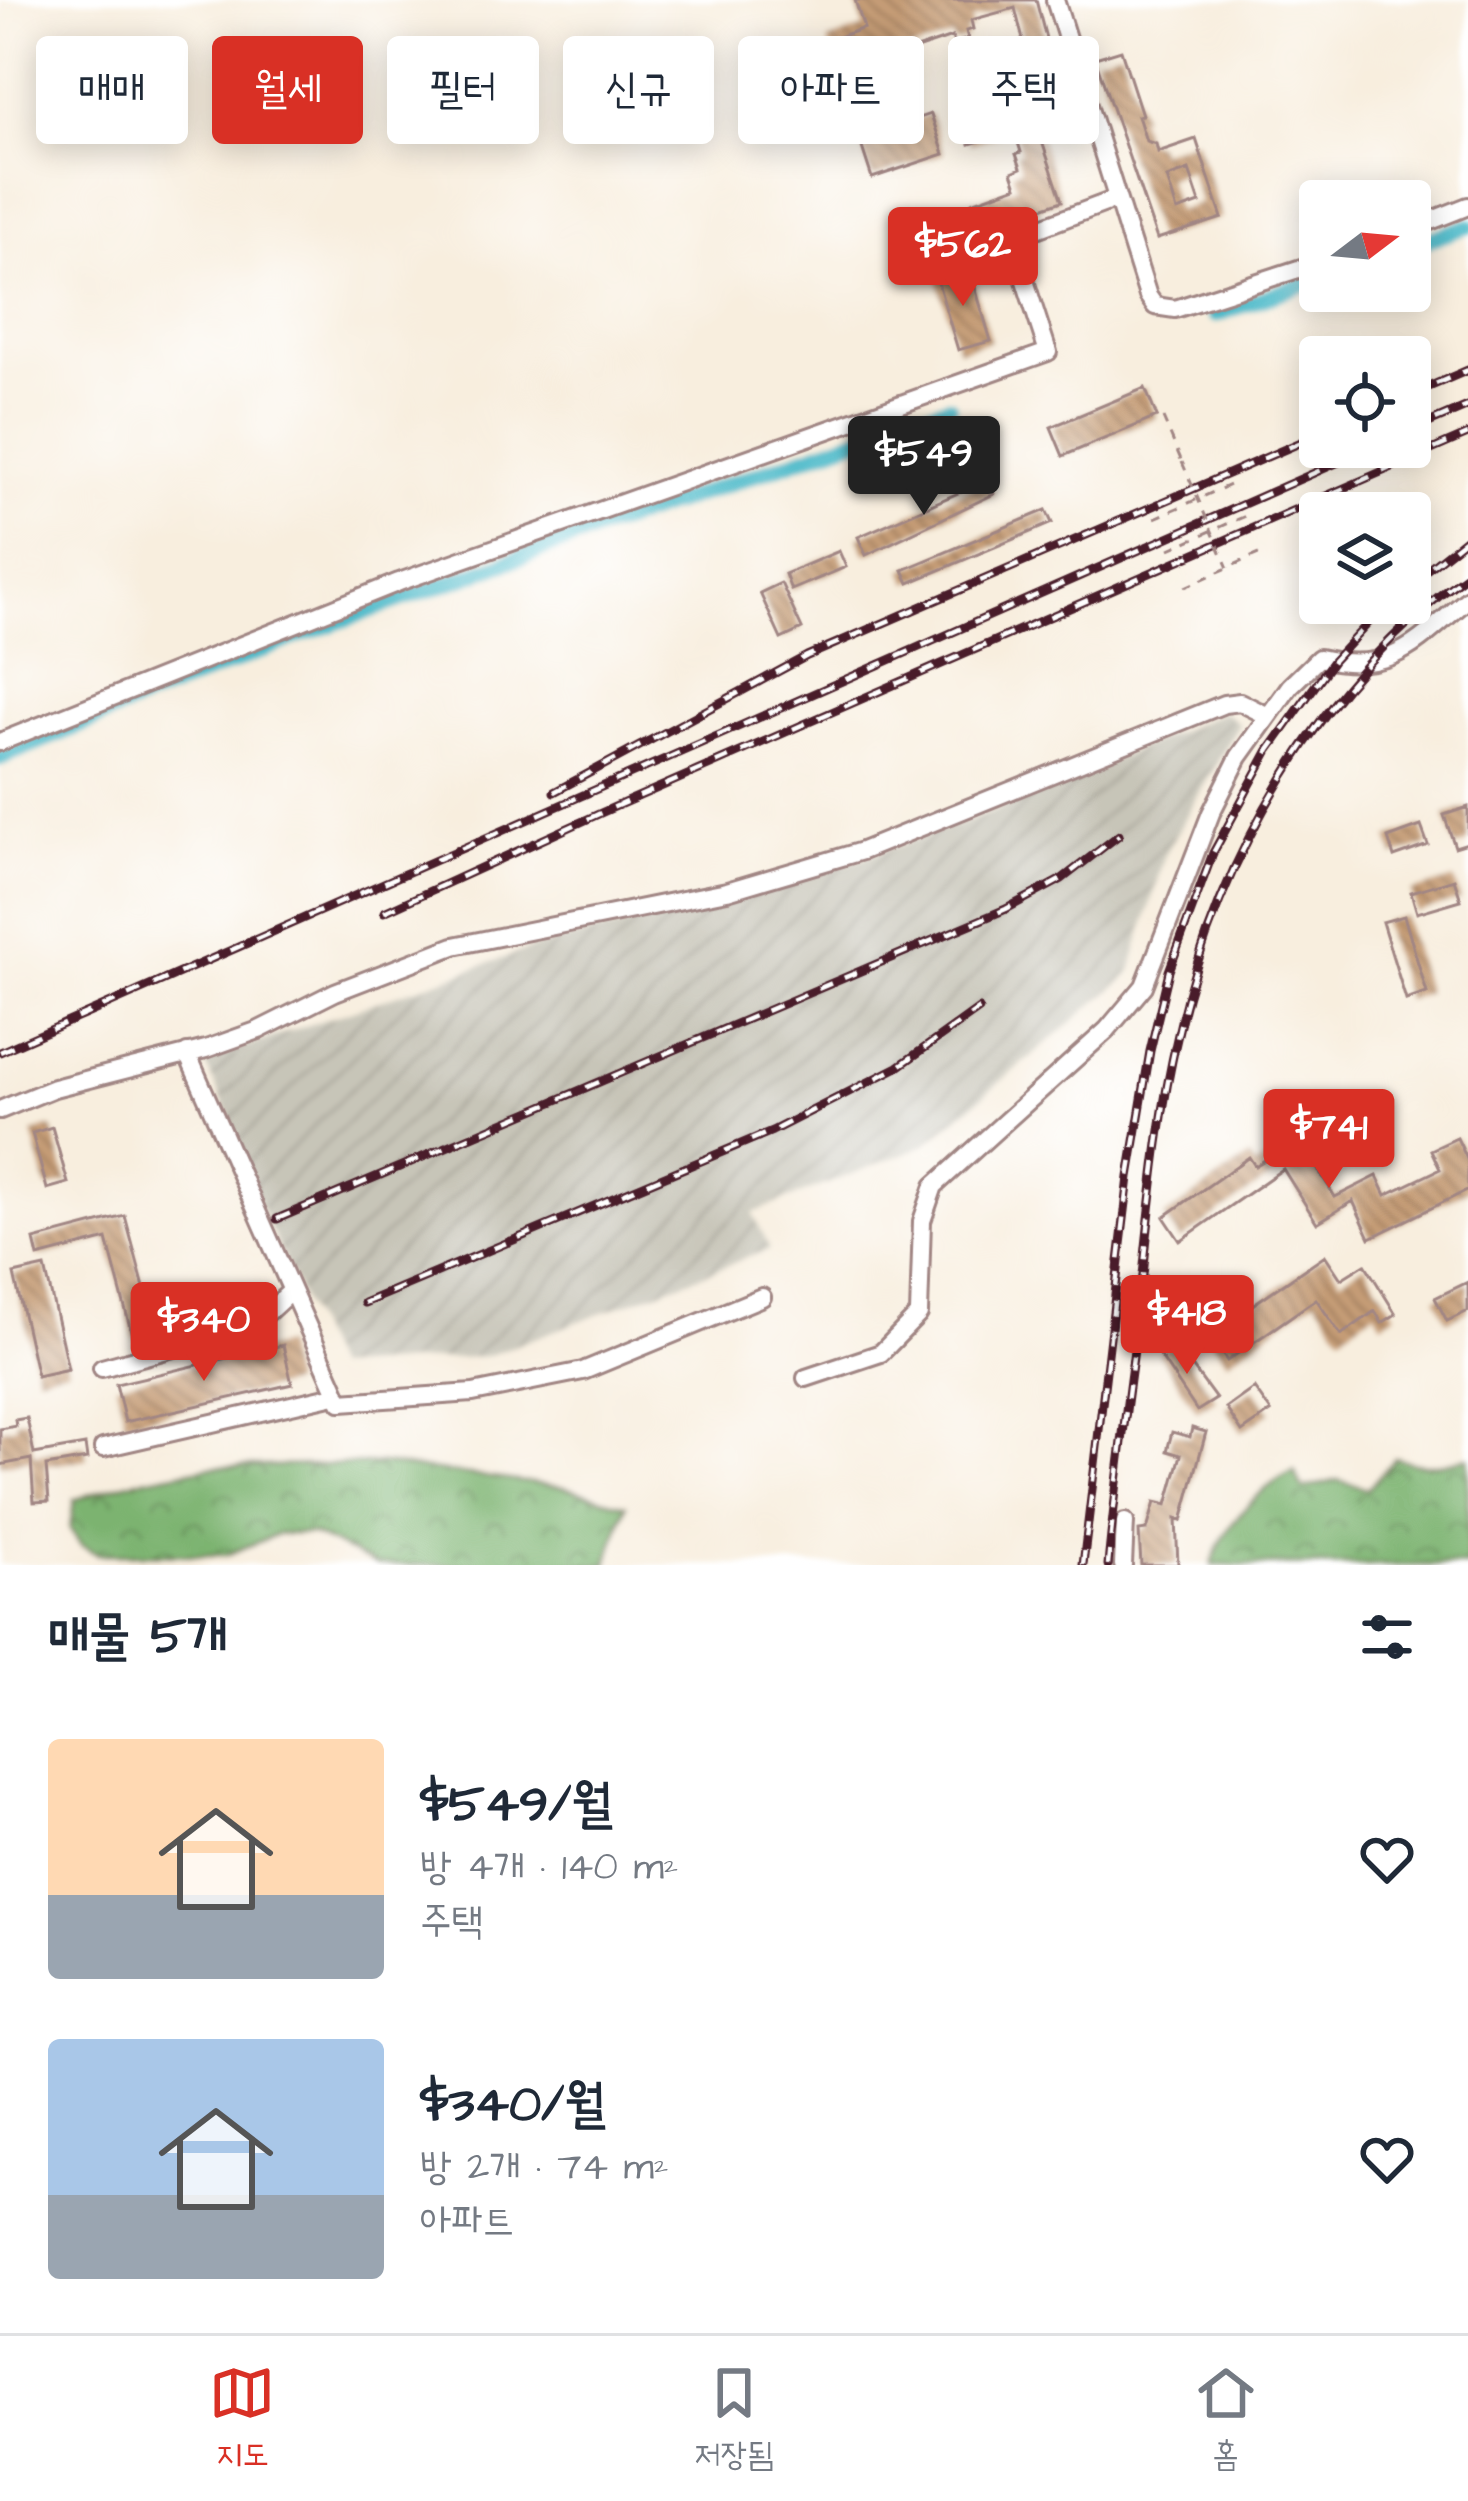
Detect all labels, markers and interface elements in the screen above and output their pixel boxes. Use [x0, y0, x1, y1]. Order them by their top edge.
chip: 매매 [36, 36, 188, 144]
chip: 월세 [212, 36, 363, 144]
chip: 필터 [387, 36, 539, 144]
chip: 신규 [563, 36, 714, 144]
chip: 아파트 [738, 36, 924, 144]
chip: 주택 [948, 36, 1099, 144]
north arrow [1299, 180, 1431, 312]
map controls [1299, 180, 1431, 624]
pin: $562 [892, 207, 1034, 309]
text: $562 [915, 219, 1011, 273]
button: locate [1299, 336, 1431, 468]
pin: $549 [853, 416, 995, 518]
text: $549 [875, 428, 973, 482]
button: layers [1299, 492, 1431, 624]
pin: $741 [1258, 1089, 1400, 1191]
text: $741 [1290, 1101, 1368, 1155]
pin: $418 [1116, 1275, 1258, 1377]
pin: $340 [133, 1282, 275, 1384]
text: $418 [1148, 1287, 1226, 1341]
text: $340 [158, 1294, 250, 1348]
text: 매물 5개 [48, 1602, 228, 1673]
icon: filters [1354, 1604, 1420, 1670]
text: $549/월 [420, 1770, 613, 1841]
icon: home [144, 1787, 288, 1931]
icon: heart [1354, 1826, 1420, 1892]
text: 방 4개 · 140 m² [420, 1841, 678, 1895]
text: 주택 [420, 1895, 483, 1949]
text: $340/월 [420, 2070, 605, 2141]
icon: home [144, 2087, 288, 2231]
icon: heart [1354, 2126, 1420, 2192]
text: 방 2개 · 74 m² [420, 2141, 669, 2195]
text: 아파트 [420, 2195, 514, 2249]
tab: 지도 [209, 2360, 275, 2478]
tab: 저장됨 [694, 2360, 774, 2478]
tab: 홈 [1193, 2360, 1259, 2478]

